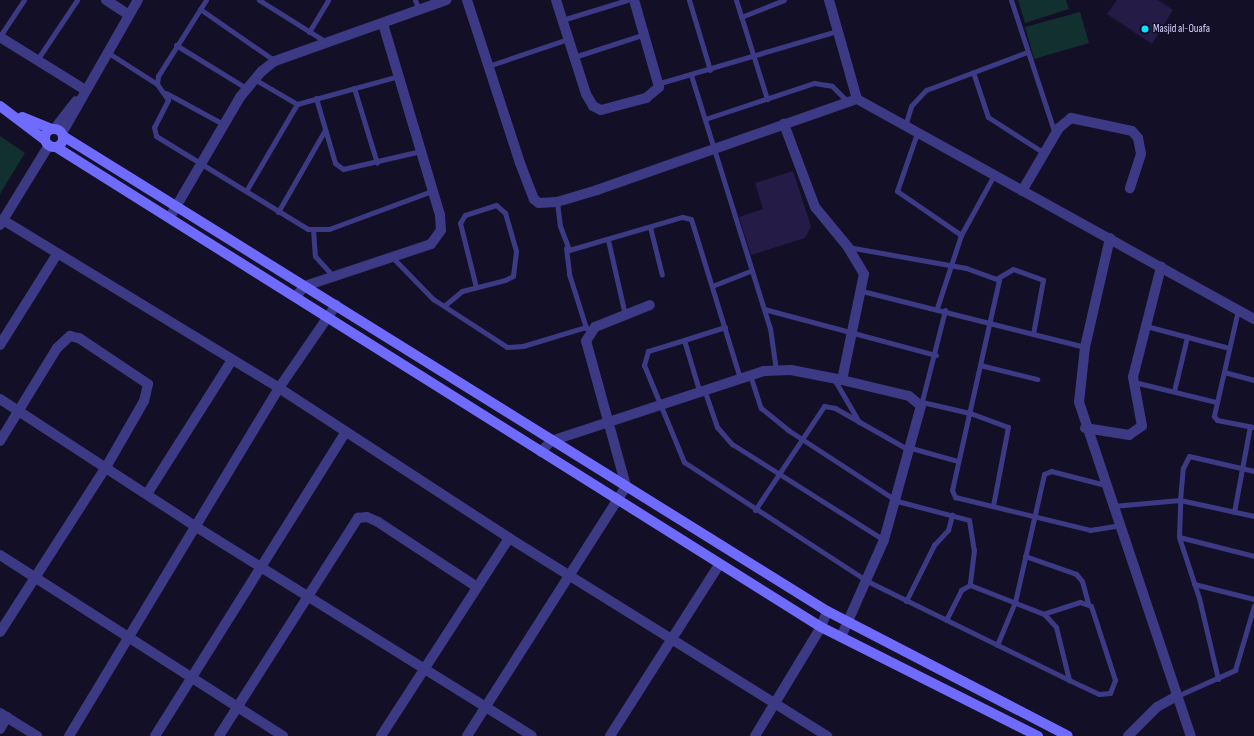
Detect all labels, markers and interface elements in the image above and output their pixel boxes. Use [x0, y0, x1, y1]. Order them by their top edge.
place label: Masjid al-Ouafa [1153, 22, 1210, 36]
marker: Masjid al-Ouafa [1140, 24, 1150, 34]

